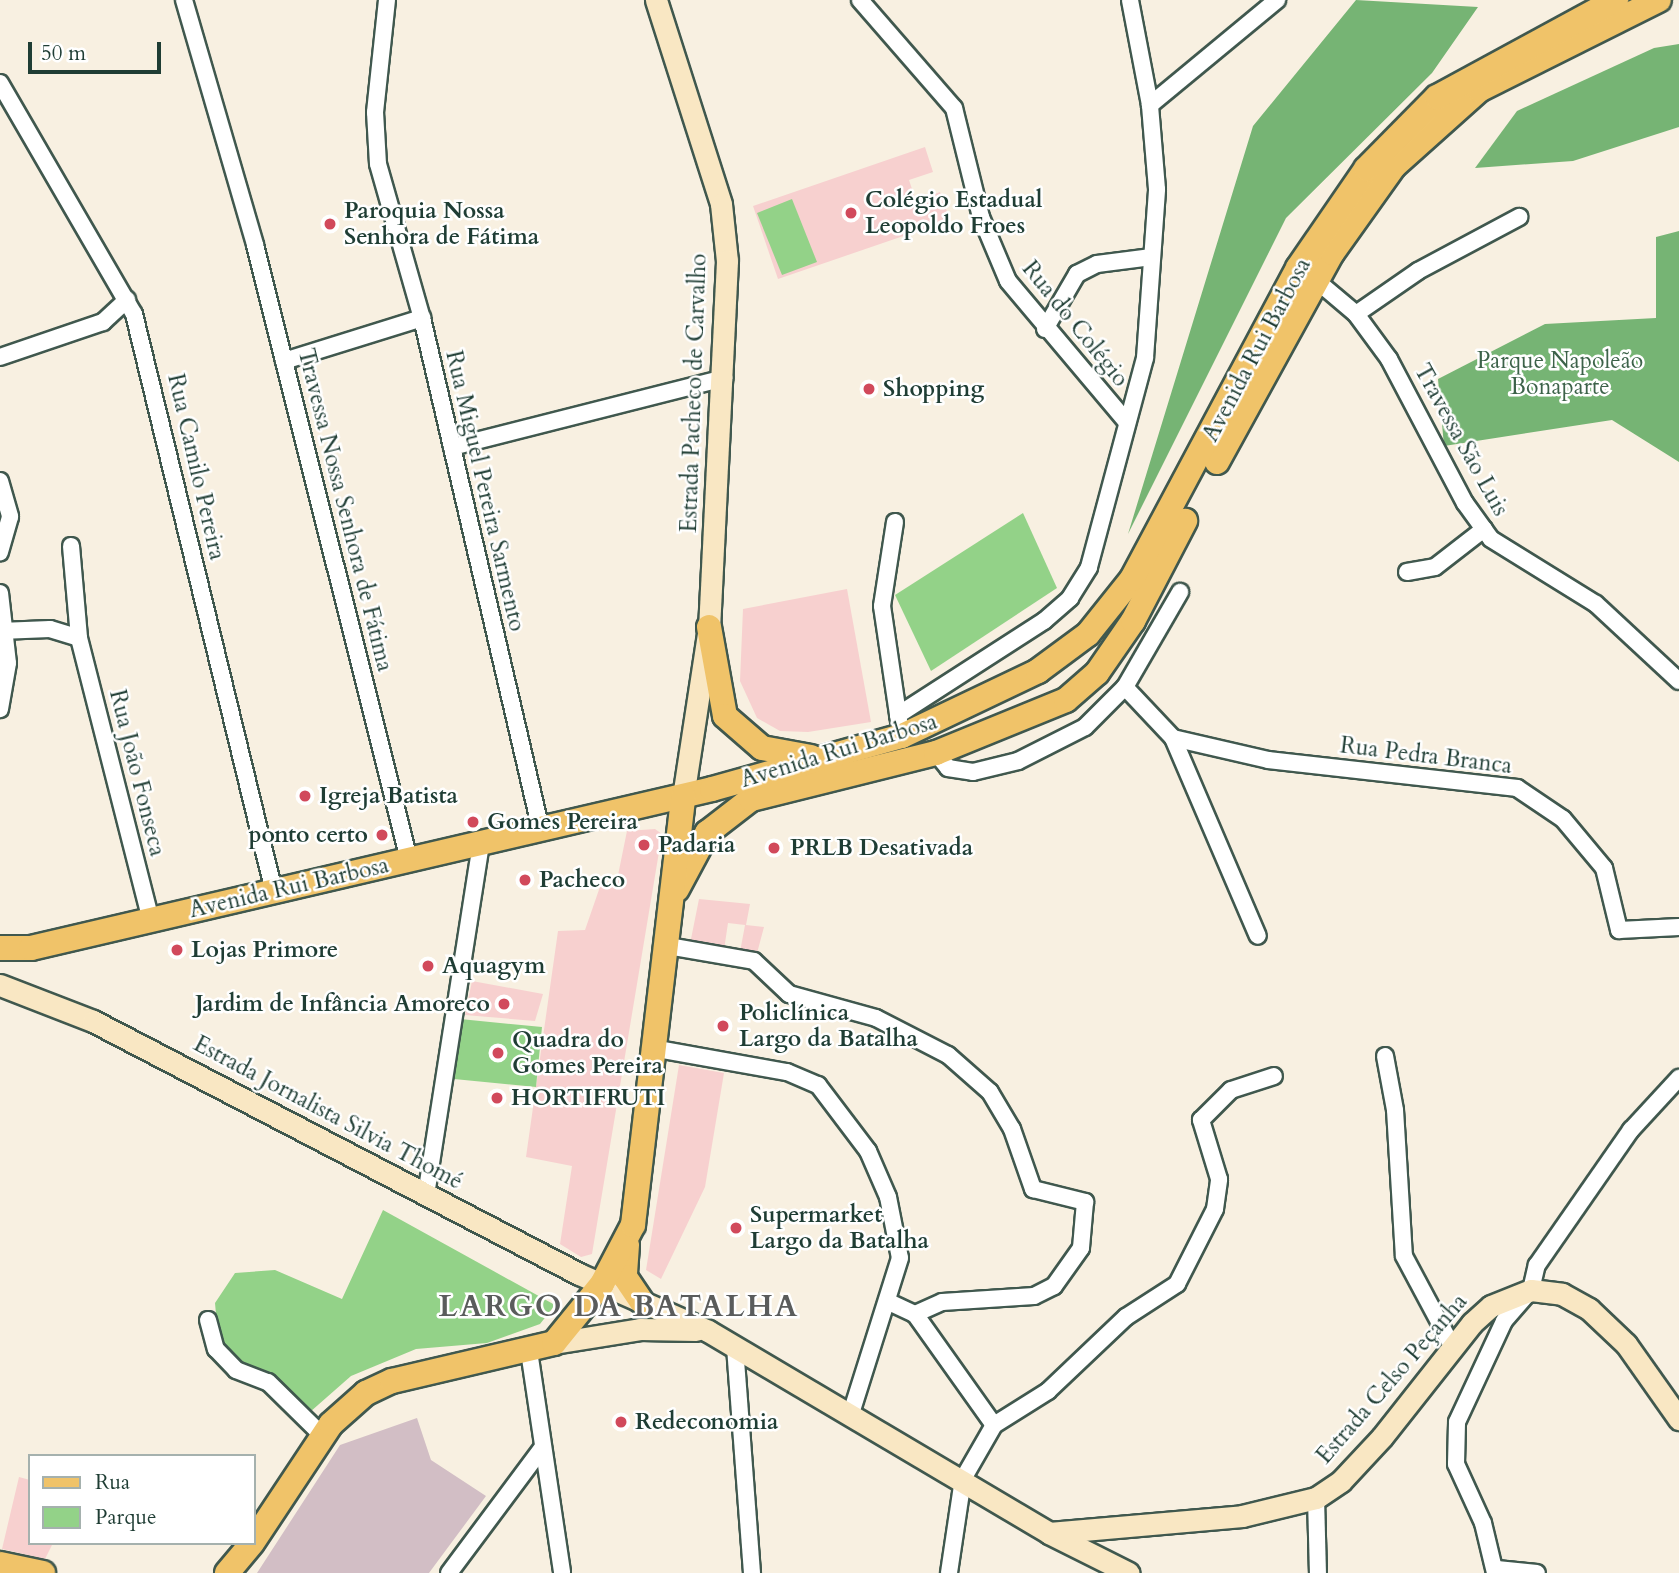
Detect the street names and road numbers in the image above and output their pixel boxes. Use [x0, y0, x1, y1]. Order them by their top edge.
street label: Estrada Pacheco de Carvalho [675, 253, 713, 533]
street label: Avenida Rui Barbosa [1197, 253, 1317, 447]
street label: Rua do Colégio [1016, 256, 1134, 392]
street label: Travessa Nossa Senhora de Fátima [291, 346, 399, 674]
street label: Rua Miguel Pereira Sarmento [439, 348, 531, 634]
street label: Travessa São Luis [1408, 359, 1514, 521]
street label: Rua Camilo Pereira [161, 371, 231, 563]
street label: Rua João Fonseca [103, 687, 171, 859]
street label: Avenida Rui Barbosa [737, 708, 941, 794]
street label: Rua Pedra Branca [1338, 732, 1514, 780]
street label: Avenida Rui Barbosa [187, 852, 391, 924]
street label: Estrada Jornalista Silvia Thomé [189, 1030, 467, 1196]
street label: Estrada Celso Peçanha [1311, 1288, 1473, 1470]

